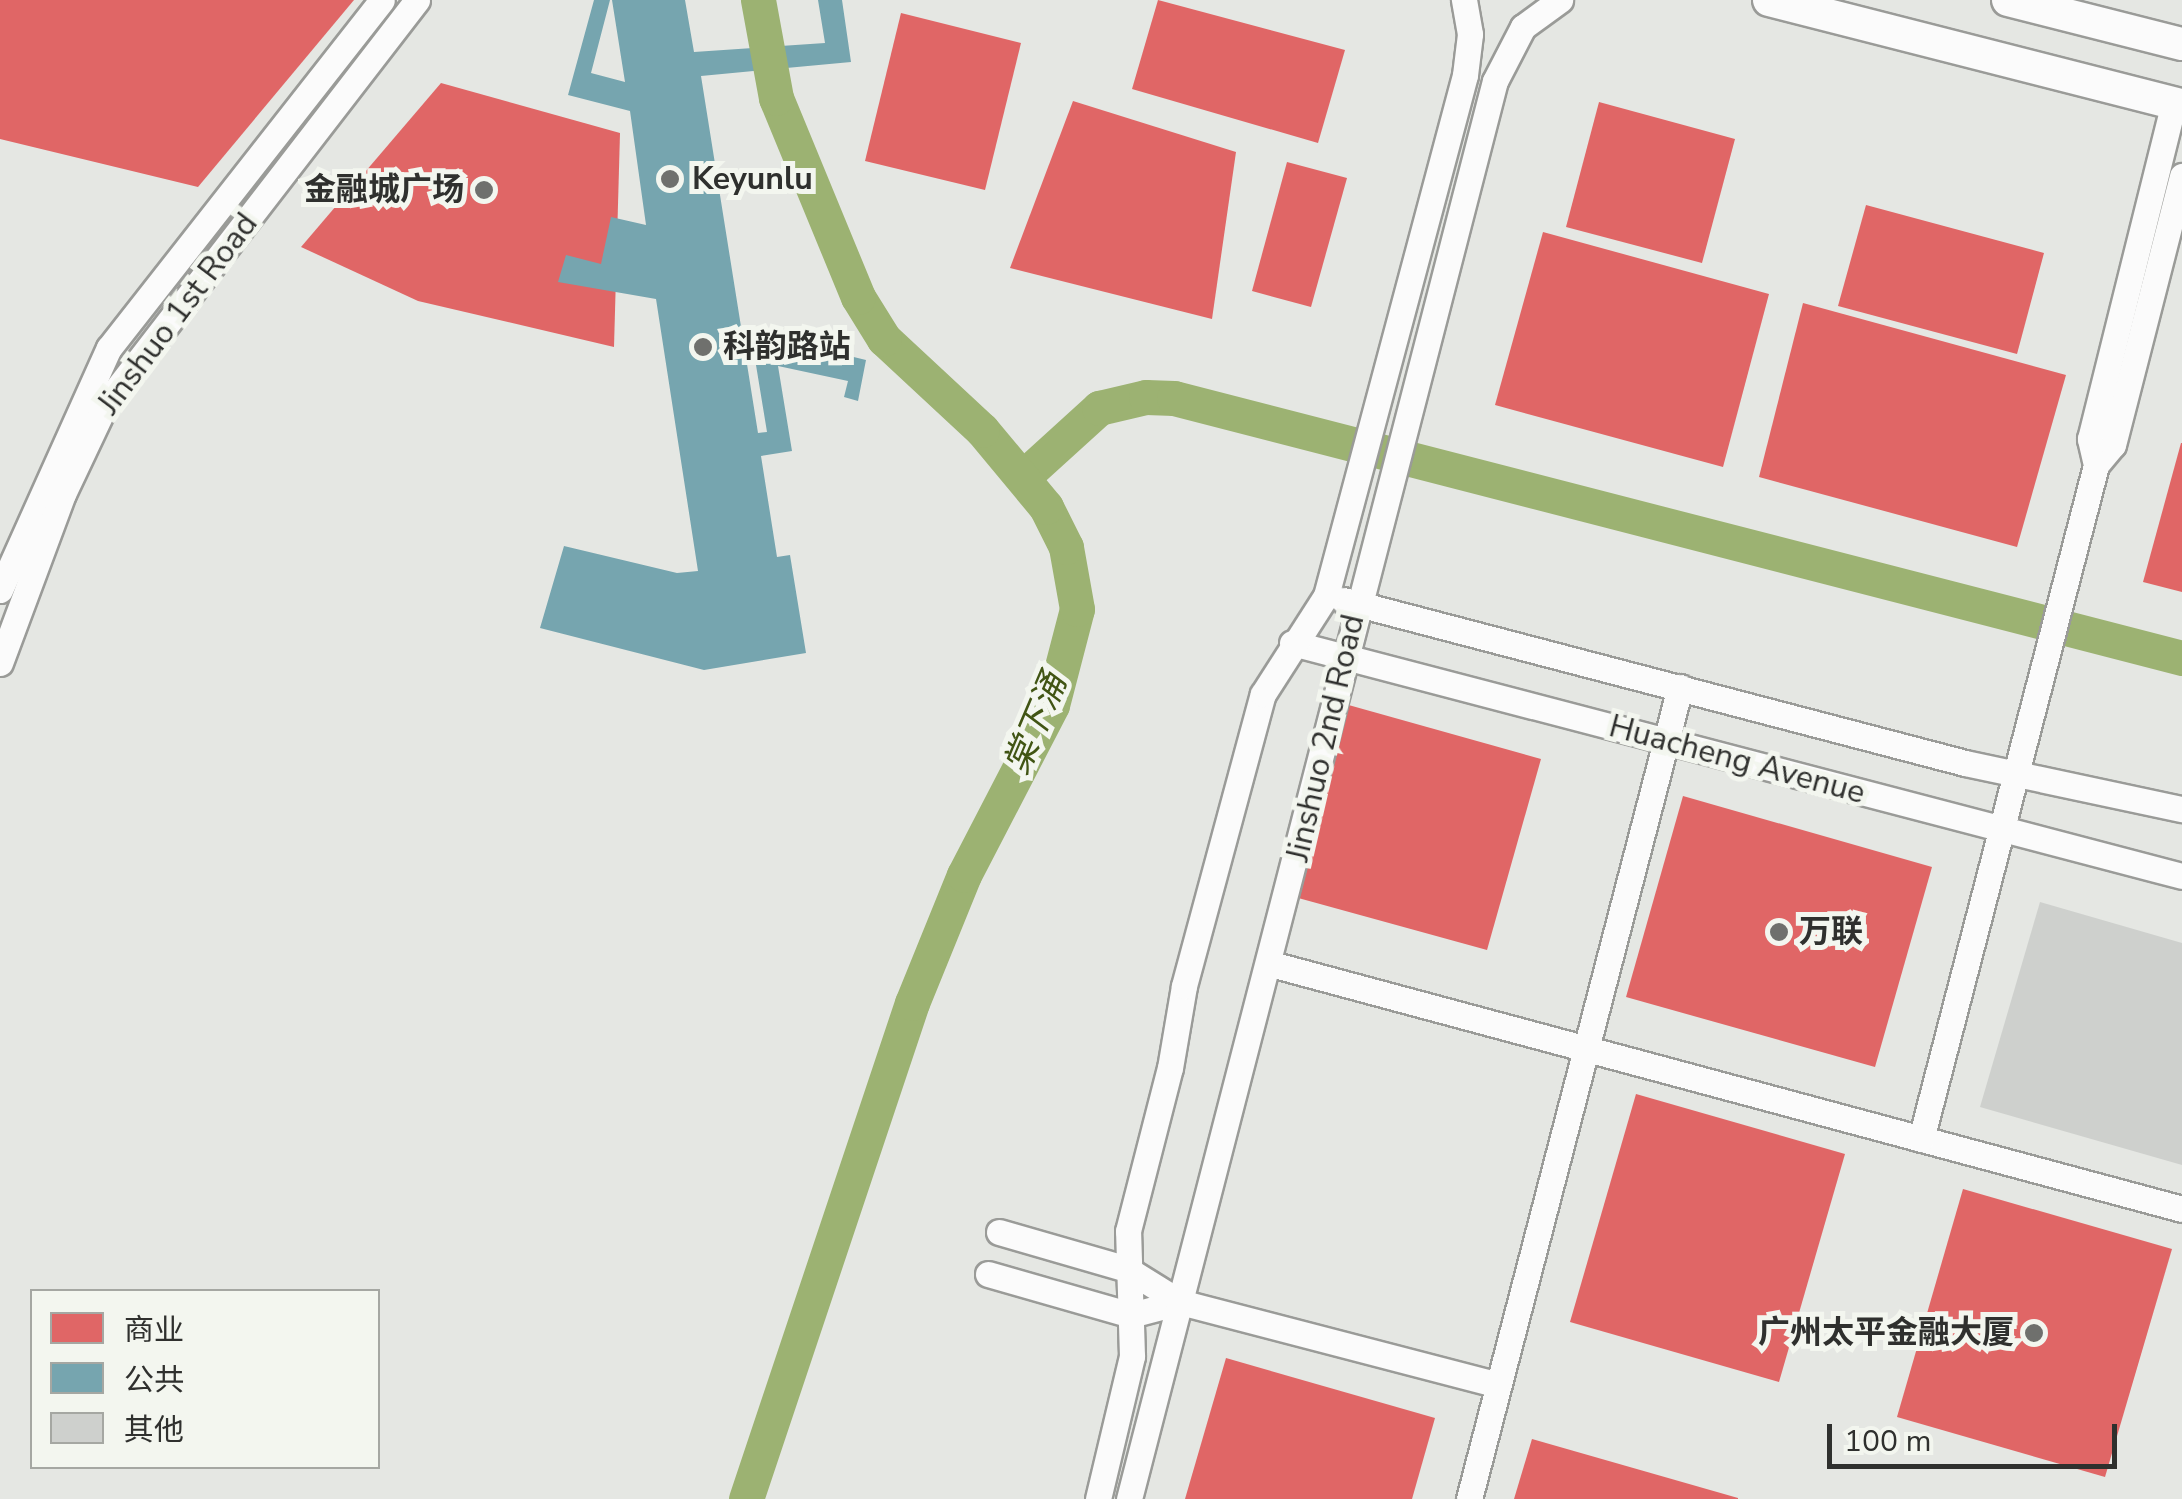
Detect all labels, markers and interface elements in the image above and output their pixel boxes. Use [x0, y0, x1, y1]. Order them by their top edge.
place label: Keyunlu [692, 160, 813, 198]
marker: Keyunlu [657, 166, 683, 192]
place label: 金融城广场 [304, 171, 464, 209]
marker: 金融城广场 [473, 179, 495, 201]
street label: Jinshuo 1st Road [90, 206, 266, 422]
place label: 科韵路站 [723, 328, 851, 366]
marker: 科韵路站 [692, 336, 714, 358]
street label: Jinshuo 2nd Road [1279, 611, 1373, 865]
water label: 棠下涌 [996, 667, 1076, 781]
street label: Huacheng Avenue [1605, 707, 1869, 813]
place label: 万联 [1799, 913, 1863, 951]
marker: 万联 [1768, 921, 1790, 943]
legend [30, 1289, 380, 1469]
text: 商业 [124, 1310, 184, 1351]
place label: 广州太平金融大厦 [1758, 1314, 2014, 1352]
marker: 广州太平金融大厦 [2023, 1322, 2045, 1344]
text: 公共 [124, 1360, 184, 1401]
scale bar [1832, 1404, 2122, 1466]
text: 其他 [124, 1410, 184, 1451]
text: 100 m [1844, 1421, 1931, 1462]

